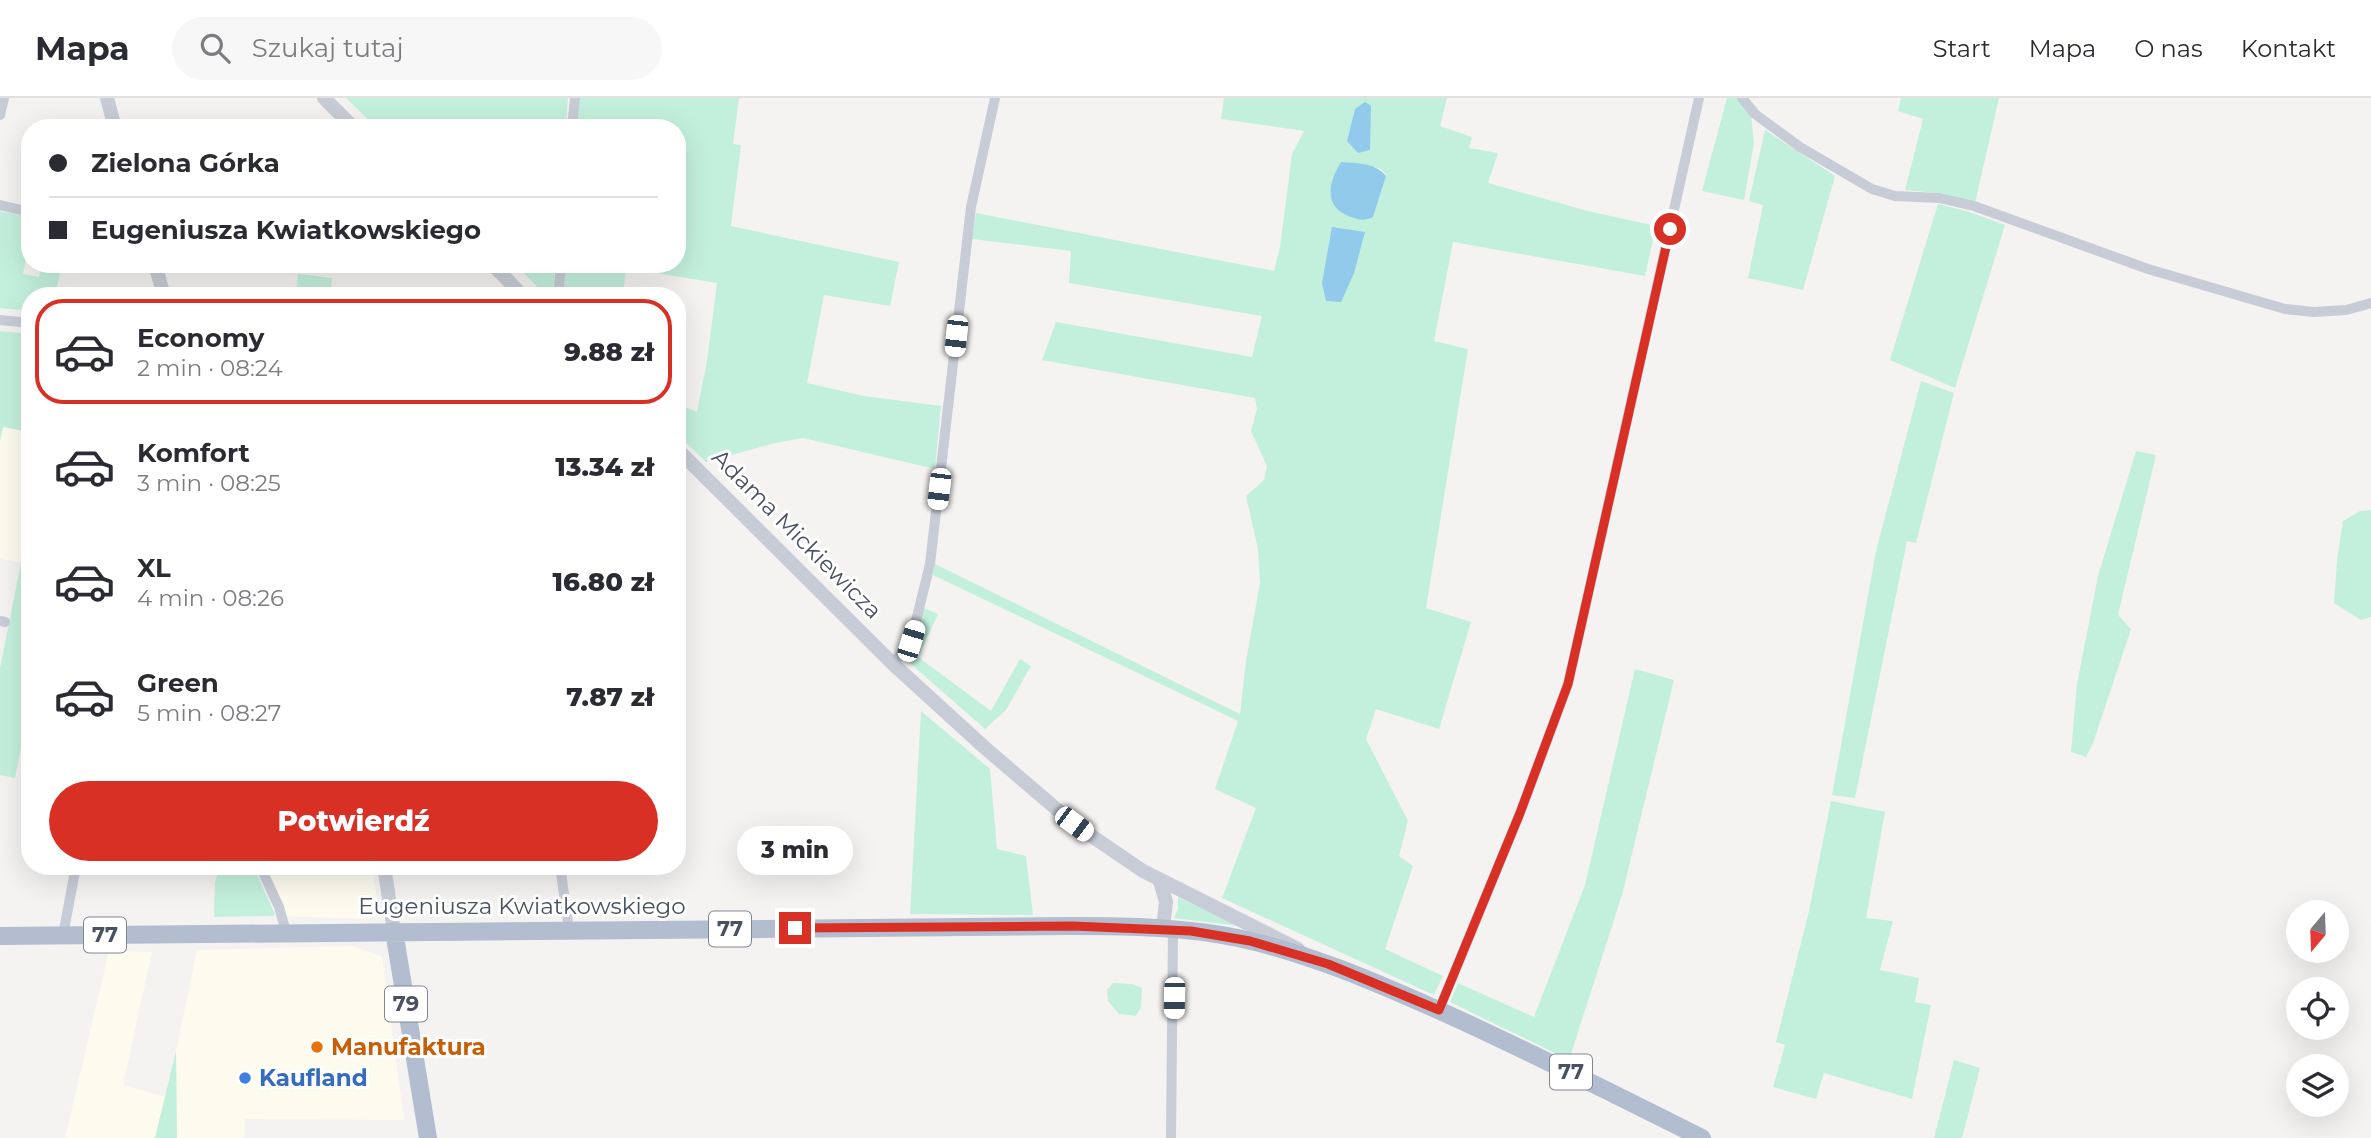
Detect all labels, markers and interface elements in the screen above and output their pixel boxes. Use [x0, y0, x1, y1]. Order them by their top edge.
search box [172, 17, 662, 80]
text: Mapa [35, 28, 130, 68]
icon: search [196, 29, 234, 67]
text: Szukaj tutaj [252, 32, 404, 64]
text: Start [1933, 34, 1991, 63]
text: Mapa [2029, 34, 2096, 63]
text: O nas [2134, 34, 2203, 63]
text: Kontakt [2241, 34, 2336, 63]
text: Zielona Górka [91, 147, 280, 179]
route start [1654, 213, 1686, 245]
text: Eugeniusza Kwiatkowskiego [91, 214, 481, 246]
car [944, 314, 969, 358]
icon: car [53, 320, 116, 383]
text: Economy [137, 322, 264, 354]
text: 9.88 zł [564, 336, 654, 368]
text: 2 min · 08:24 [137, 354, 283, 382]
icon: car [53, 435, 116, 498]
text: Komfort [137, 437, 250, 469]
street label: Adama Mickiewicza [706, 443, 888, 625]
text: 13.34 zł [555, 451, 654, 483]
car [927, 467, 952, 511]
text: 3 min · 08:25 [137, 469, 281, 497]
icon: car [53, 550, 116, 613]
text: XL [137, 552, 171, 584]
text: 16.80 zł [552, 566, 654, 598]
text: 4 min · 08:26 [137, 584, 284, 612]
car [895, 618, 928, 664]
icon: car [53, 665, 116, 728]
text: Green [137, 667, 219, 699]
text: 7.87 zł [566, 681, 654, 713]
text: 5 min · 08:27 [137, 699, 281, 727]
button: Potwierdź [49, 781, 658, 861]
car [1051, 803, 1098, 845]
callout: 3 min [737, 826, 853, 876]
text: 3 min [761, 836, 829, 864]
street label: Eugeniusza Kwiatkowskiego [358, 892, 686, 920]
north arrow [2286, 900, 2348, 962]
map controls [2286, 900, 2349, 1117]
road number: 77 [709, 912, 751, 946]
route end [779, 912, 811, 944]
road number: 77 [84, 918, 126, 952]
car [1164, 977, 1185, 1019]
button: locate [2286, 977, 2349, 1040]
road number: 79 [385, 986, 427, 1021]
place label: Manufaktura [331, 1033, 486, 1061]
marker: Manufaktura [309, 1039, 325, 1055]
road number: 77 [1550, 1054, 1592, 1090]
button: layers [2286, 1054, 2349, 1117]
place label: Kaufland [259, 1064, 368, 1092]
marker: Kaufland [237, 1070, 253, 1086]

